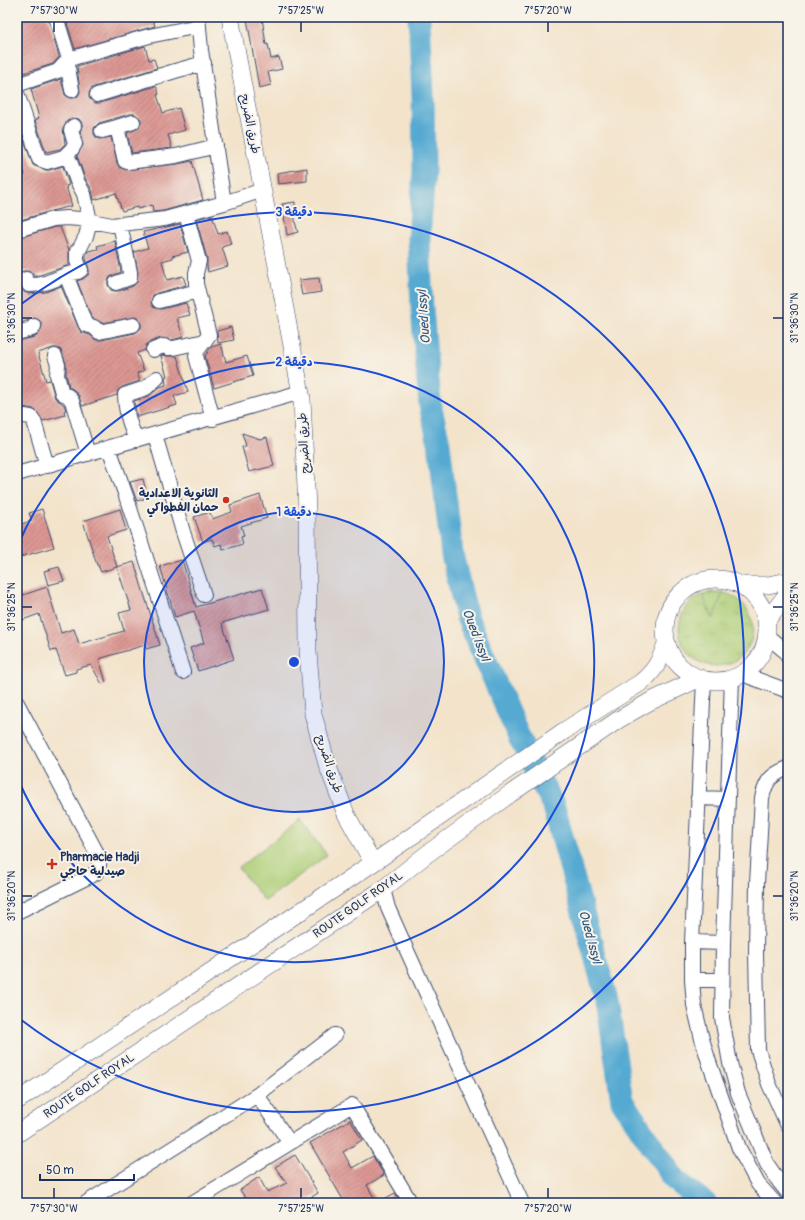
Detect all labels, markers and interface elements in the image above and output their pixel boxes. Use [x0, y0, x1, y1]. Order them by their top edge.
text: 7°57'30"W [30, 5, 78, 17]
text: 7°57'25"W [278, 5, 324, 17]
text: 7°57'20"W [524, 5, 572, 17]
street label: طريق الضريح [236, 93, 263, 155]
text: 3 دقيقة [276, 205, 313, 220]
water label: Oued Issyl [414, 287, 434, 345]
text: 31°36'30"N [6, 293, 18, 343]
text: 31°36'30"N [789, 293, 801, 343]
text: 2 دقيقة [276, 355, 313, 370]
street label: طريق الضريح [295, 412, 314, 474]
place label: الثانوية الاعدادية حمان الفطواكي [139, 486, 219, 518]
marker: الثانوية الاعدادية حمان الفطواكي [221, 495, 231, 505]
text: 1 دقيقة [277, 505, 312, 520]
text: 31°36'25"N [6, 582, 18, 632]
text: 31°36'25"N [789, 582, 801, 632]
water label: Oued Issyl [459, 607, 494, 665]
centre of rings [287, 655, 301, 669]
street label: طريق الضريح [312, 733, 346, 796]
place label: Pharmacie Hadji صيدلية حاجي [60, 850, 139, 882]
marker: Pharmacie Hadji صيدلية حاجي [47, 859, 57, 869]
street label: ROUTE GOLF ROYAL [310, 868, 406, 942]
text: 31°36'20"N [6, 871, 18, 921]
text: 31°36'20"N [789, 871, 801, 921]
water label: Oued Issyl [575, 909, 605, 967]
street label: ROUTE GOLF ROYAL [41, 1050, 137, 1122]
scale bar [40, 1156, 134, 1182]
text: 50 m [46, 1163, 74, 1178]
text: 7°57'30"W [30, 1203, 78, 1215]
text: 7°57'25"W [278, 1203, 324, 1215]
text: 7°57'20"W [524, 1203, 572, 1215]

